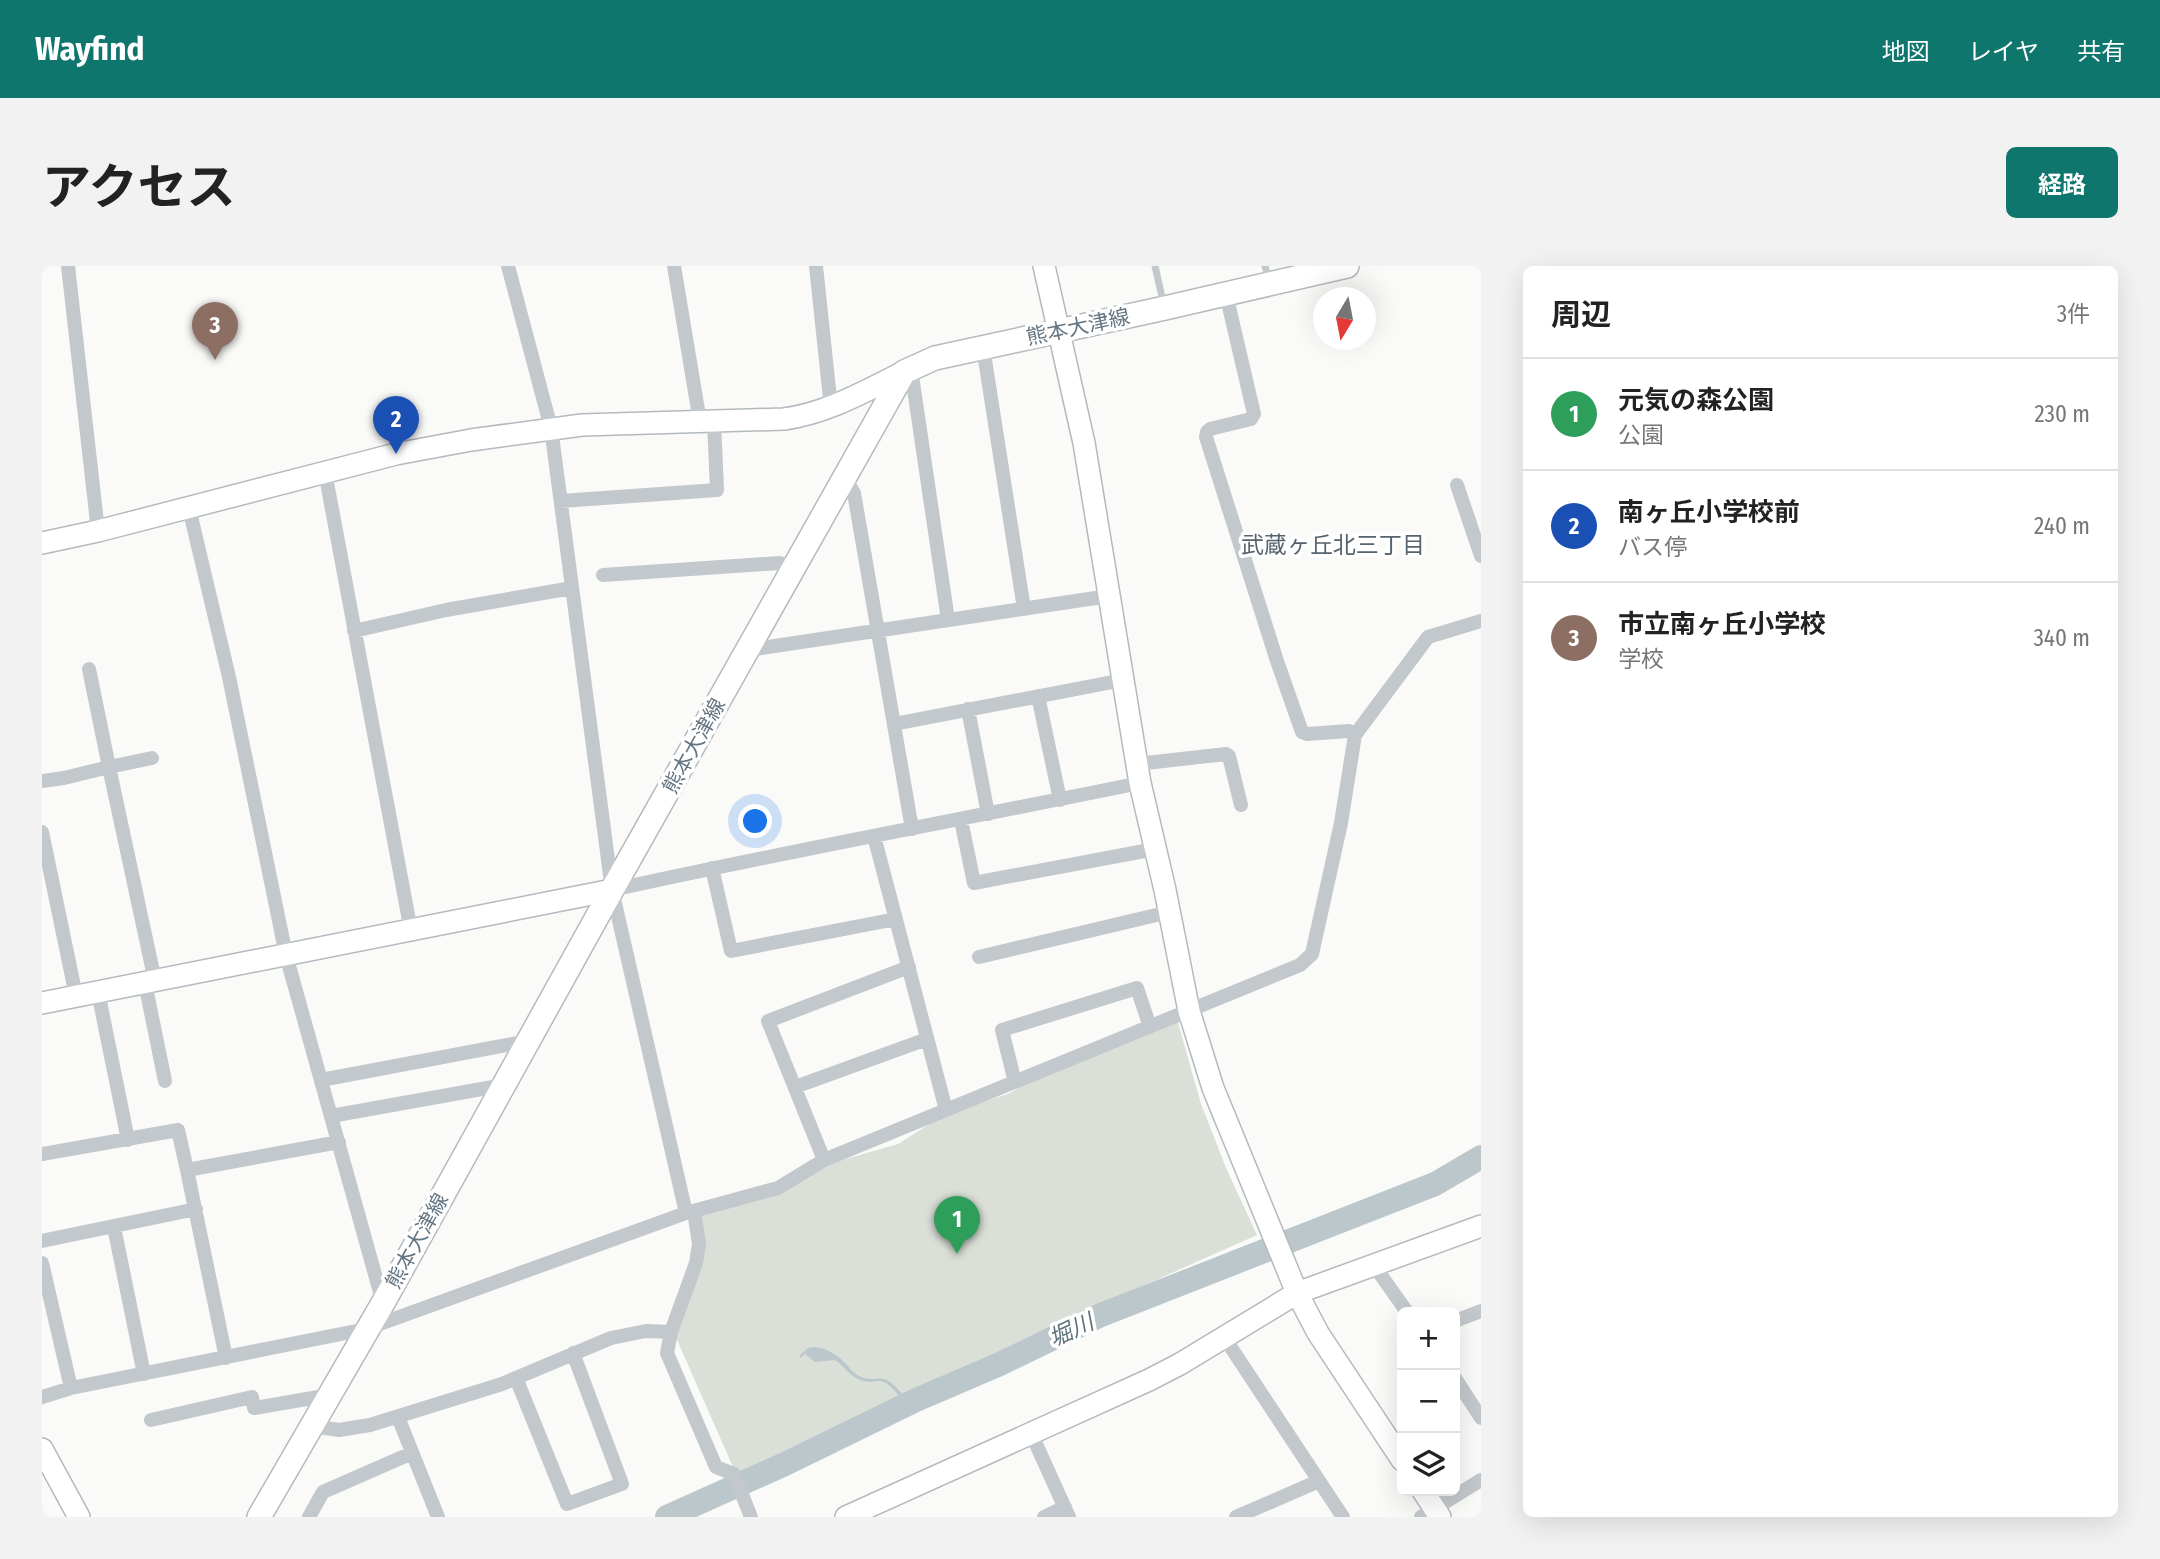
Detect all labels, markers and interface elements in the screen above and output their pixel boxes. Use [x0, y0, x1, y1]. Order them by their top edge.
text: Wayfind [35, 29, 144, 69]
text: 地図 [1882, 38, 1930, 66]
text: レイヤ [1968, 38, 2039, 66]
text: 共有 [2077, 38, 2125, 66]
button: 経路 [2006, 147, 2118, 218]
text: アクセス [42, 158, 236, 217]
north arrow [1313, 287, 1376, 350]
text: 周辺 [1551, 297, 1611, 333]
text: 3件 [2057, 300, 2090, 328]
pin: 3 [192, 302, 238, 360]
street label: 熊本大津線 [1024, 303, 1132, 351]
text: 元気の森公園 [1618, 385, 1774, 416]
pin: 2 [373, 396, 419, 454]
text: 1 [1569, 400, 1579, 428]
text: 230 m [2034, 400, 2090, 428]
text: 公園 [1618, 421, 1664, 449]
text: 南ヶ丘小学校前 [1618, 497, 1800, 528]
text: 2 [1569, 512, 1579, 540]
text: 240 m [2034, 512, 2090, 540]
district label: 武蔵ヶ丘北三丁目 [1241, 531, 1425, 559]
text: バス停 [1618, 533, 1687, 561]
text: 市立南ヶ丘小学校 [1618, 609, 1826, 640]
text: 3 [1569, 624, 1579, 652]
text: 340 m [2034, 624, 2090, 652]
text: 学校 [1618, 645, 1664, 673]
street label: 熊本大津線 [657, 694, 731, 798]
your location [738, 804, 772, 838]
street label: 熊本大津線 [380, 1189, 454, 1293]
pin: 1 [934, 1196, 980, 1254]
water label: 堀川 [1044, 1306, 1100, 1352]
map controls [1397, 1307, 1460, 1496]
button: + [1397, 1307, 1460, 1370]
button: − [1397, 1370, 1460, 1433]
button: layers [1397, 1433, 1460, 1496]

